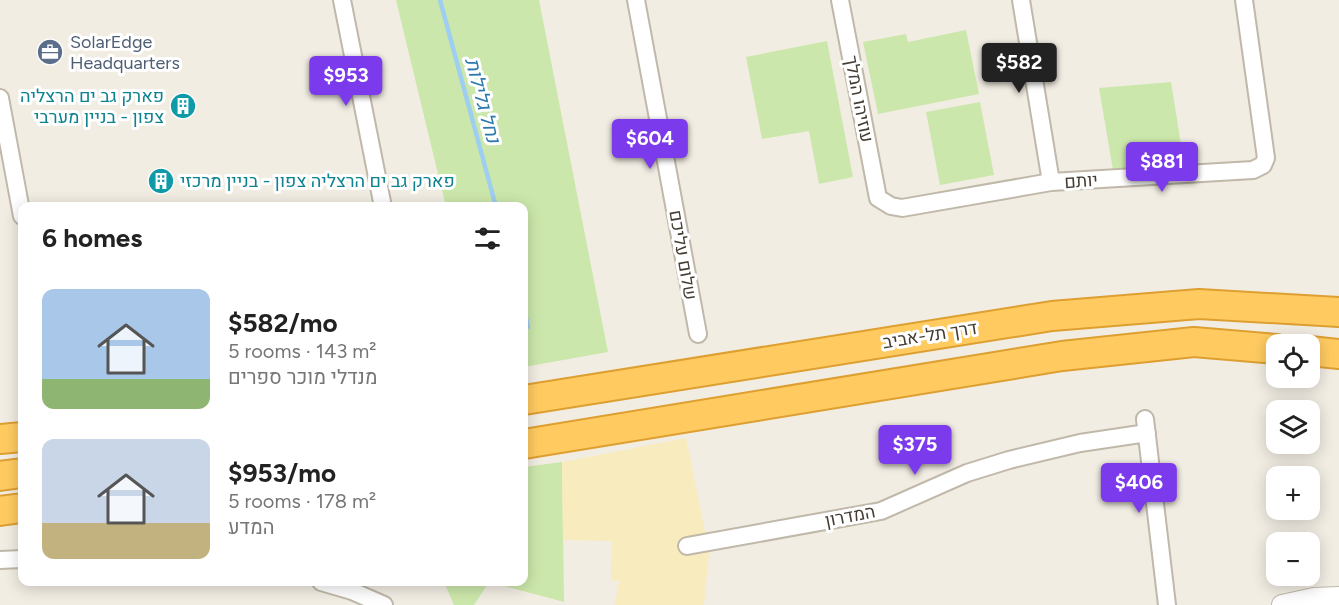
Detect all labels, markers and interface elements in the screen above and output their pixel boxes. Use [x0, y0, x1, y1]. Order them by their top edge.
place label: SolarEdge Headquarters [70, 31, 180, 74]
office icon: SolarEdge Headquarters [35, 37, 65, 67]
pin: $582 [983, 43, 1055, 94]
text: $582 [996, 50, 1042, 74]
street label: עוזיהו המלך [840, 54, 878, 144]
water label: נחל גלילות [460, 55, 506, 147]
pin: $953 [310, 56, 382, 107]
text: $953 [323, 63, 369, 87]
place label: פארק גב ים הרצליה צפון - בניין מערבי [20, 85, 164, 128]
building icon: פארק גב ים הרצליה צפון - בניין מערבי [168, 91, 198, 121]
pin: $604 [614, 119, 686, 170]
text: $604 [626, 126, 674, 150]
pin: $881 [1126, 142, 1198, 193]
text: $881 [1140, 149, 1184, 173]
building icon: פארק גב ים הרצליה צפון - בניין מרכזי [146, 166, 176, 196]
street label: יותם [1064, 169, 1098, 193]
place label: פארק גב ים הרצליה צפון - בניין מרכזי [180, 170, 455, 192]
street label: שלום עליכם [664, 208, 702, 302]
text: 6 homes [42, 222, 142, 254]
icon: filters [471, 222, 504, 255]
text: $582/mo [228, 307, 338, 339]
icon: home [90, 313, 162, 385]
street label: דרך תל-אביב [881, 317, 979, 353]
map controls [1266, 334, 1320, 586]
button: locate [1266, 334, 1320, 388]
text: 5 rooms · 143 m² [228, 339, 376, 363]
text: מנדלי מוכר ספרים [228, 365, 378, 389]
button: layers [1266, 400, 1320, 454]
pin: $375 [879, 425, 951, 476]
text: $375 [893, 432, 937, 456]
text: $953/mo [228, 457, 336, 489]
icon: home [90, 463, 162, 535]
pin: $406 [1103, 463, 1175, 514]
button: + [1266, 466, 1320, 520]
text: $406 [1115, 470, 1163, 494]
text: 5 rooms · 178 m² [228, 489, 376, 513]
street label: המדרון [823, 500, 877, 532]
text: המדע [228, 515, 274, 539]
button: − [1266, 532, 1320, 586]

